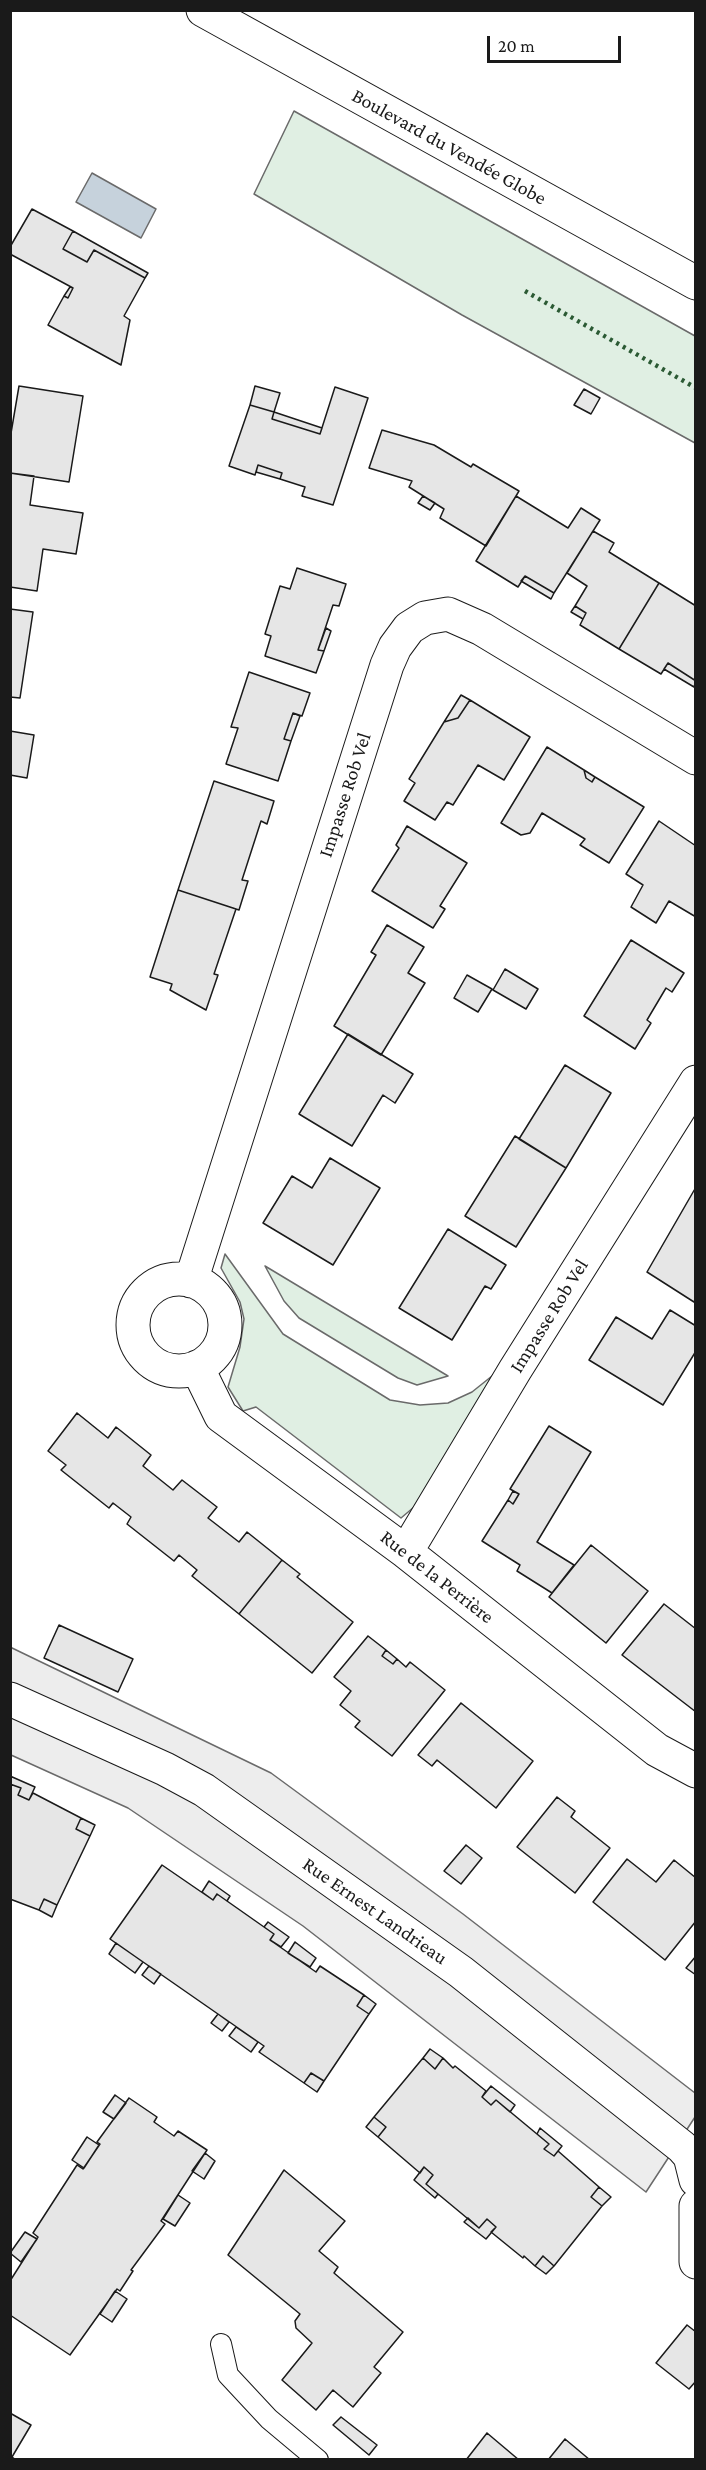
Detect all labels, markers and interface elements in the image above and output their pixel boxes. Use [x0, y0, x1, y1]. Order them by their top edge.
scale bar [490, 24, 624, 62]
text: 20 m [498, 36, 535, 56]
street label: Boulevard du Vendée Globe [348, 84, 550, 210]
street label: Impasse Rob Vel [314, 730, 376, 860]
street label: Impasse Rob Vel [505, 1255, 593, 1377]
street label: Rue de la Perrière [375, 1525, 499, 1629]
street label: Rue Ernest Landrieau [298, 1852, 452, 1970]

